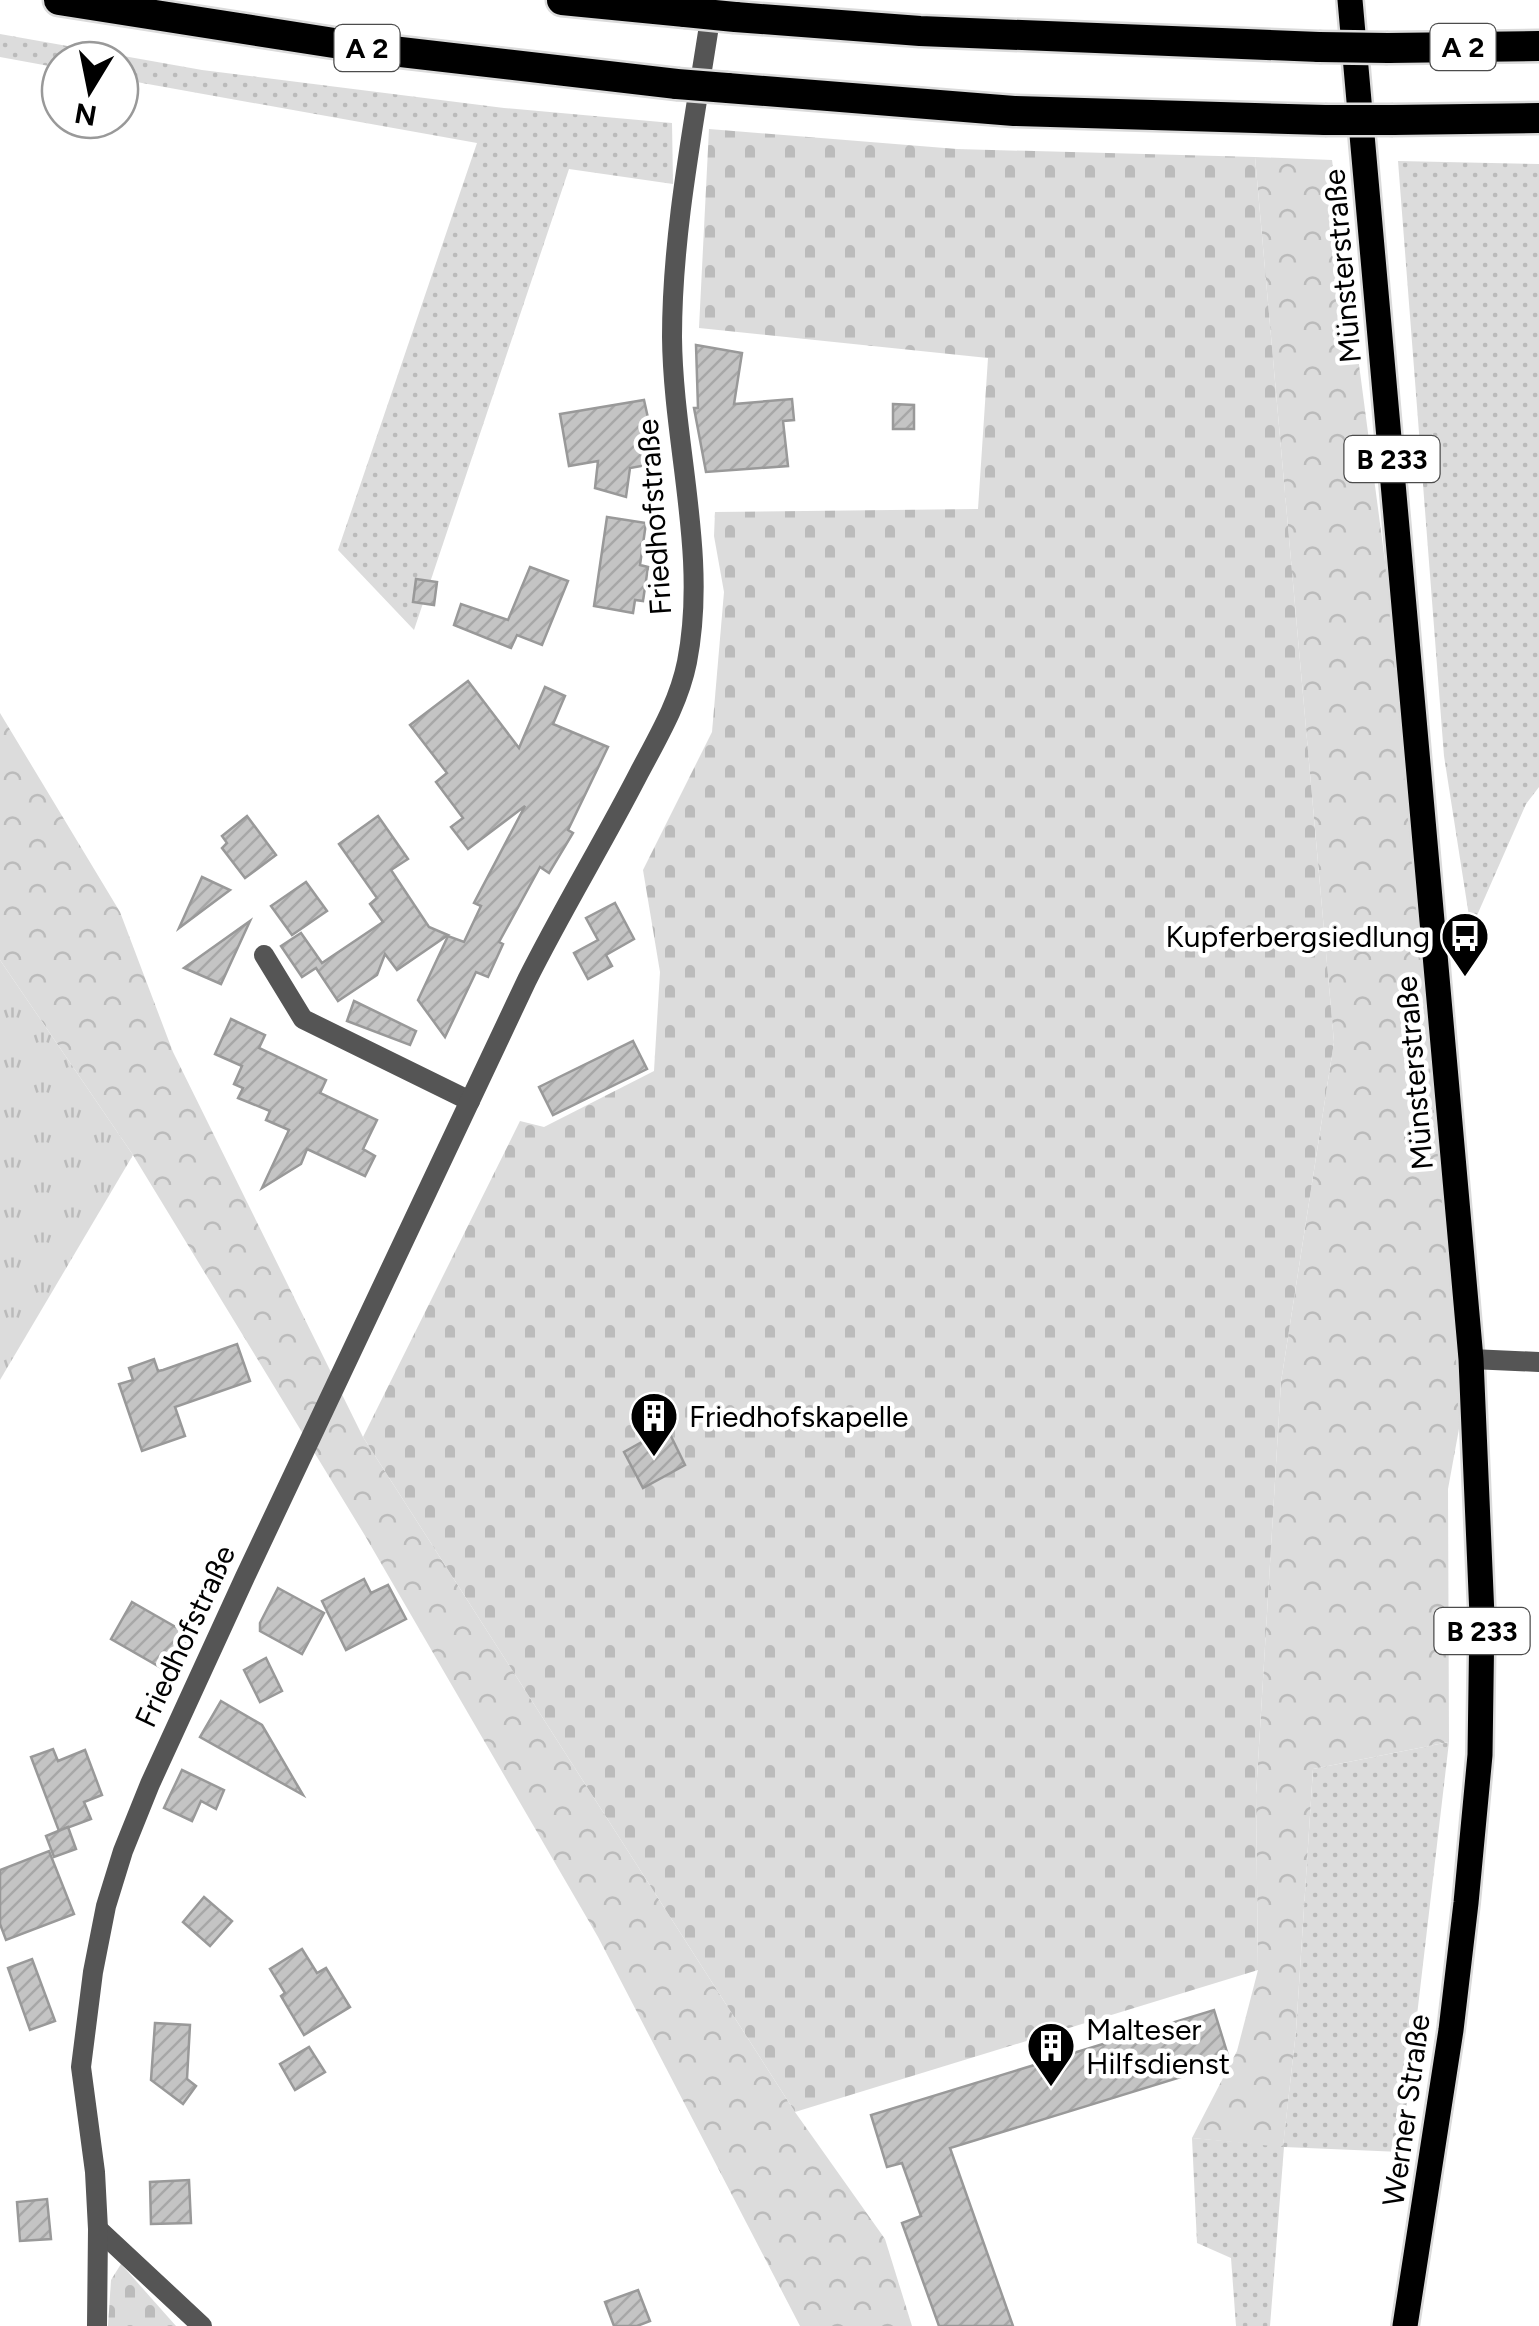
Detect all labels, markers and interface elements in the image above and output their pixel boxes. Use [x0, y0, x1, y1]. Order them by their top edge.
road number: A 2 [1430, 24, 1496, 70]
road number: A 2 [334, 25, 400, 71]
north arrow [40, 40, 140, 140]
text: N [72, 96, 99, 133]
street label: Münsterstraße [1315, 167, 1369, 365]
street label: Friedhofstraße [629, 418, 679, 616]
road number: B 233 [1344, 436, 1440, 482]
bus stop icon: Kupferbergsiedlung [1439, 910, 1491, 978]
place label: Kupferbergsiedlung [1166, 918, 1430, 955]
street label: Münsterstraße [1387, 974, 1441, 1172]
building icon: Friedhofskapelle [628, 1390, 680, 1458]
place label: Friedhofskapelle [689, 1398, 908, 1435]
street label: Friedhofstraße [127, 1539, 243, 1733]
road number: B 233 [1434, 1608, 1530, 1654]
place label: Malteser Hilfsdienst [1086, 2011, 1230, 2082]
street label: Werner Straße [1374, 2012, 1438, 2208]
building icon: Malteser Hilfsdienst [1025, 2020, 1077, 2088]

